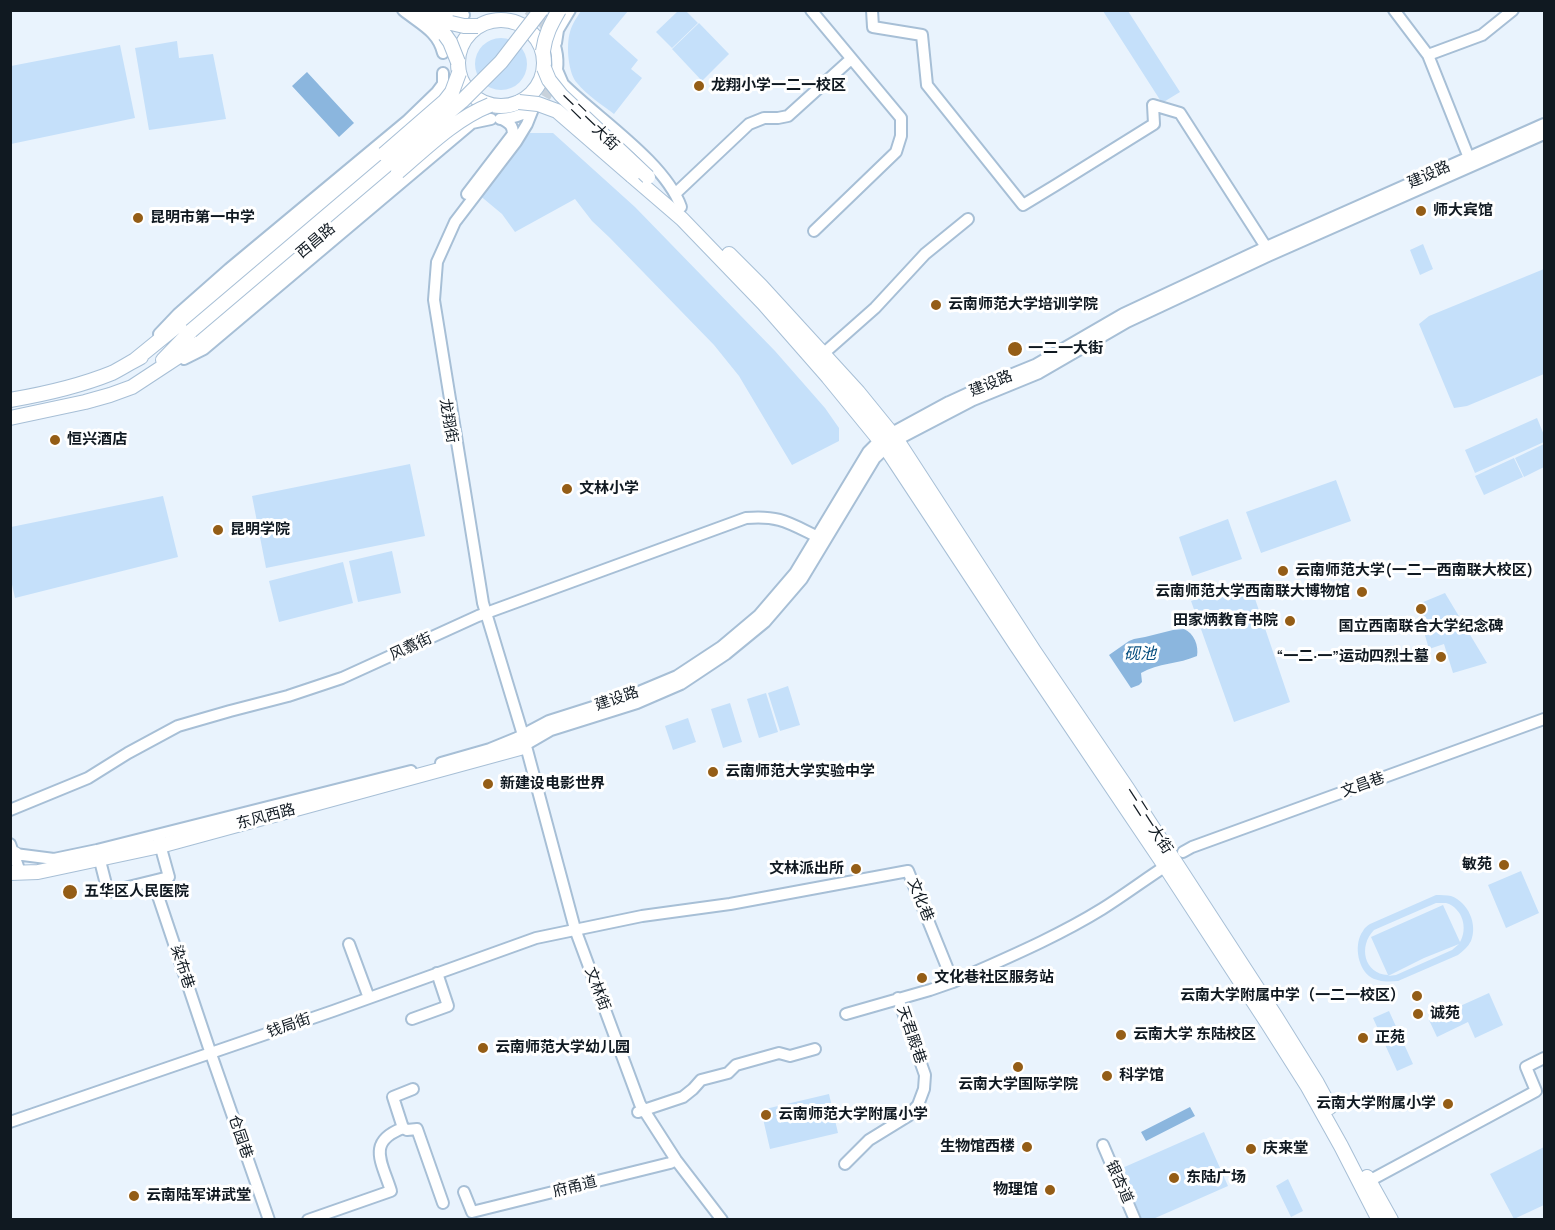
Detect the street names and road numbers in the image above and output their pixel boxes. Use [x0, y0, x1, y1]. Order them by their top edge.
street label: 一二一大街 [556, 89, 622, 155]
street label: 建设路 [1405, 158, 1453, 192]
street label: 西昌路 [293, 220, 339, 262]
street label: 建设路 [967, 367, 1015, 401]
street label: 龙翔街 [435, 397, 461, 445]
street label: 风翥街 [387, 629, 435, 665]
street label: 建设路 [593, 683, 641, 715]
street label: 文昌巷 [1339, 769, 1387, 801]
street label: 一二一大街 [1120, 785, 1176, 857]
street label: 东风西路 [235, 801, 297, 833]
street label: 文化巷 [903, 876, 937, 924]
street label: 染布巷 [166, 943, 198, 991]
street label: 文林街 [581, 965, 613, 1013]
street label: 天君殿巷 [893, 1004, 929, 1066]
street label: 钱局街 [265, 1010, 313, 1042]
street label: 仓园巷 [224, 1113, 256, 1161]
street label: 银杏道 [1102, 1158, 1136, 1206]
street label: 府甬道 [551, 1173, 599, 1201]

